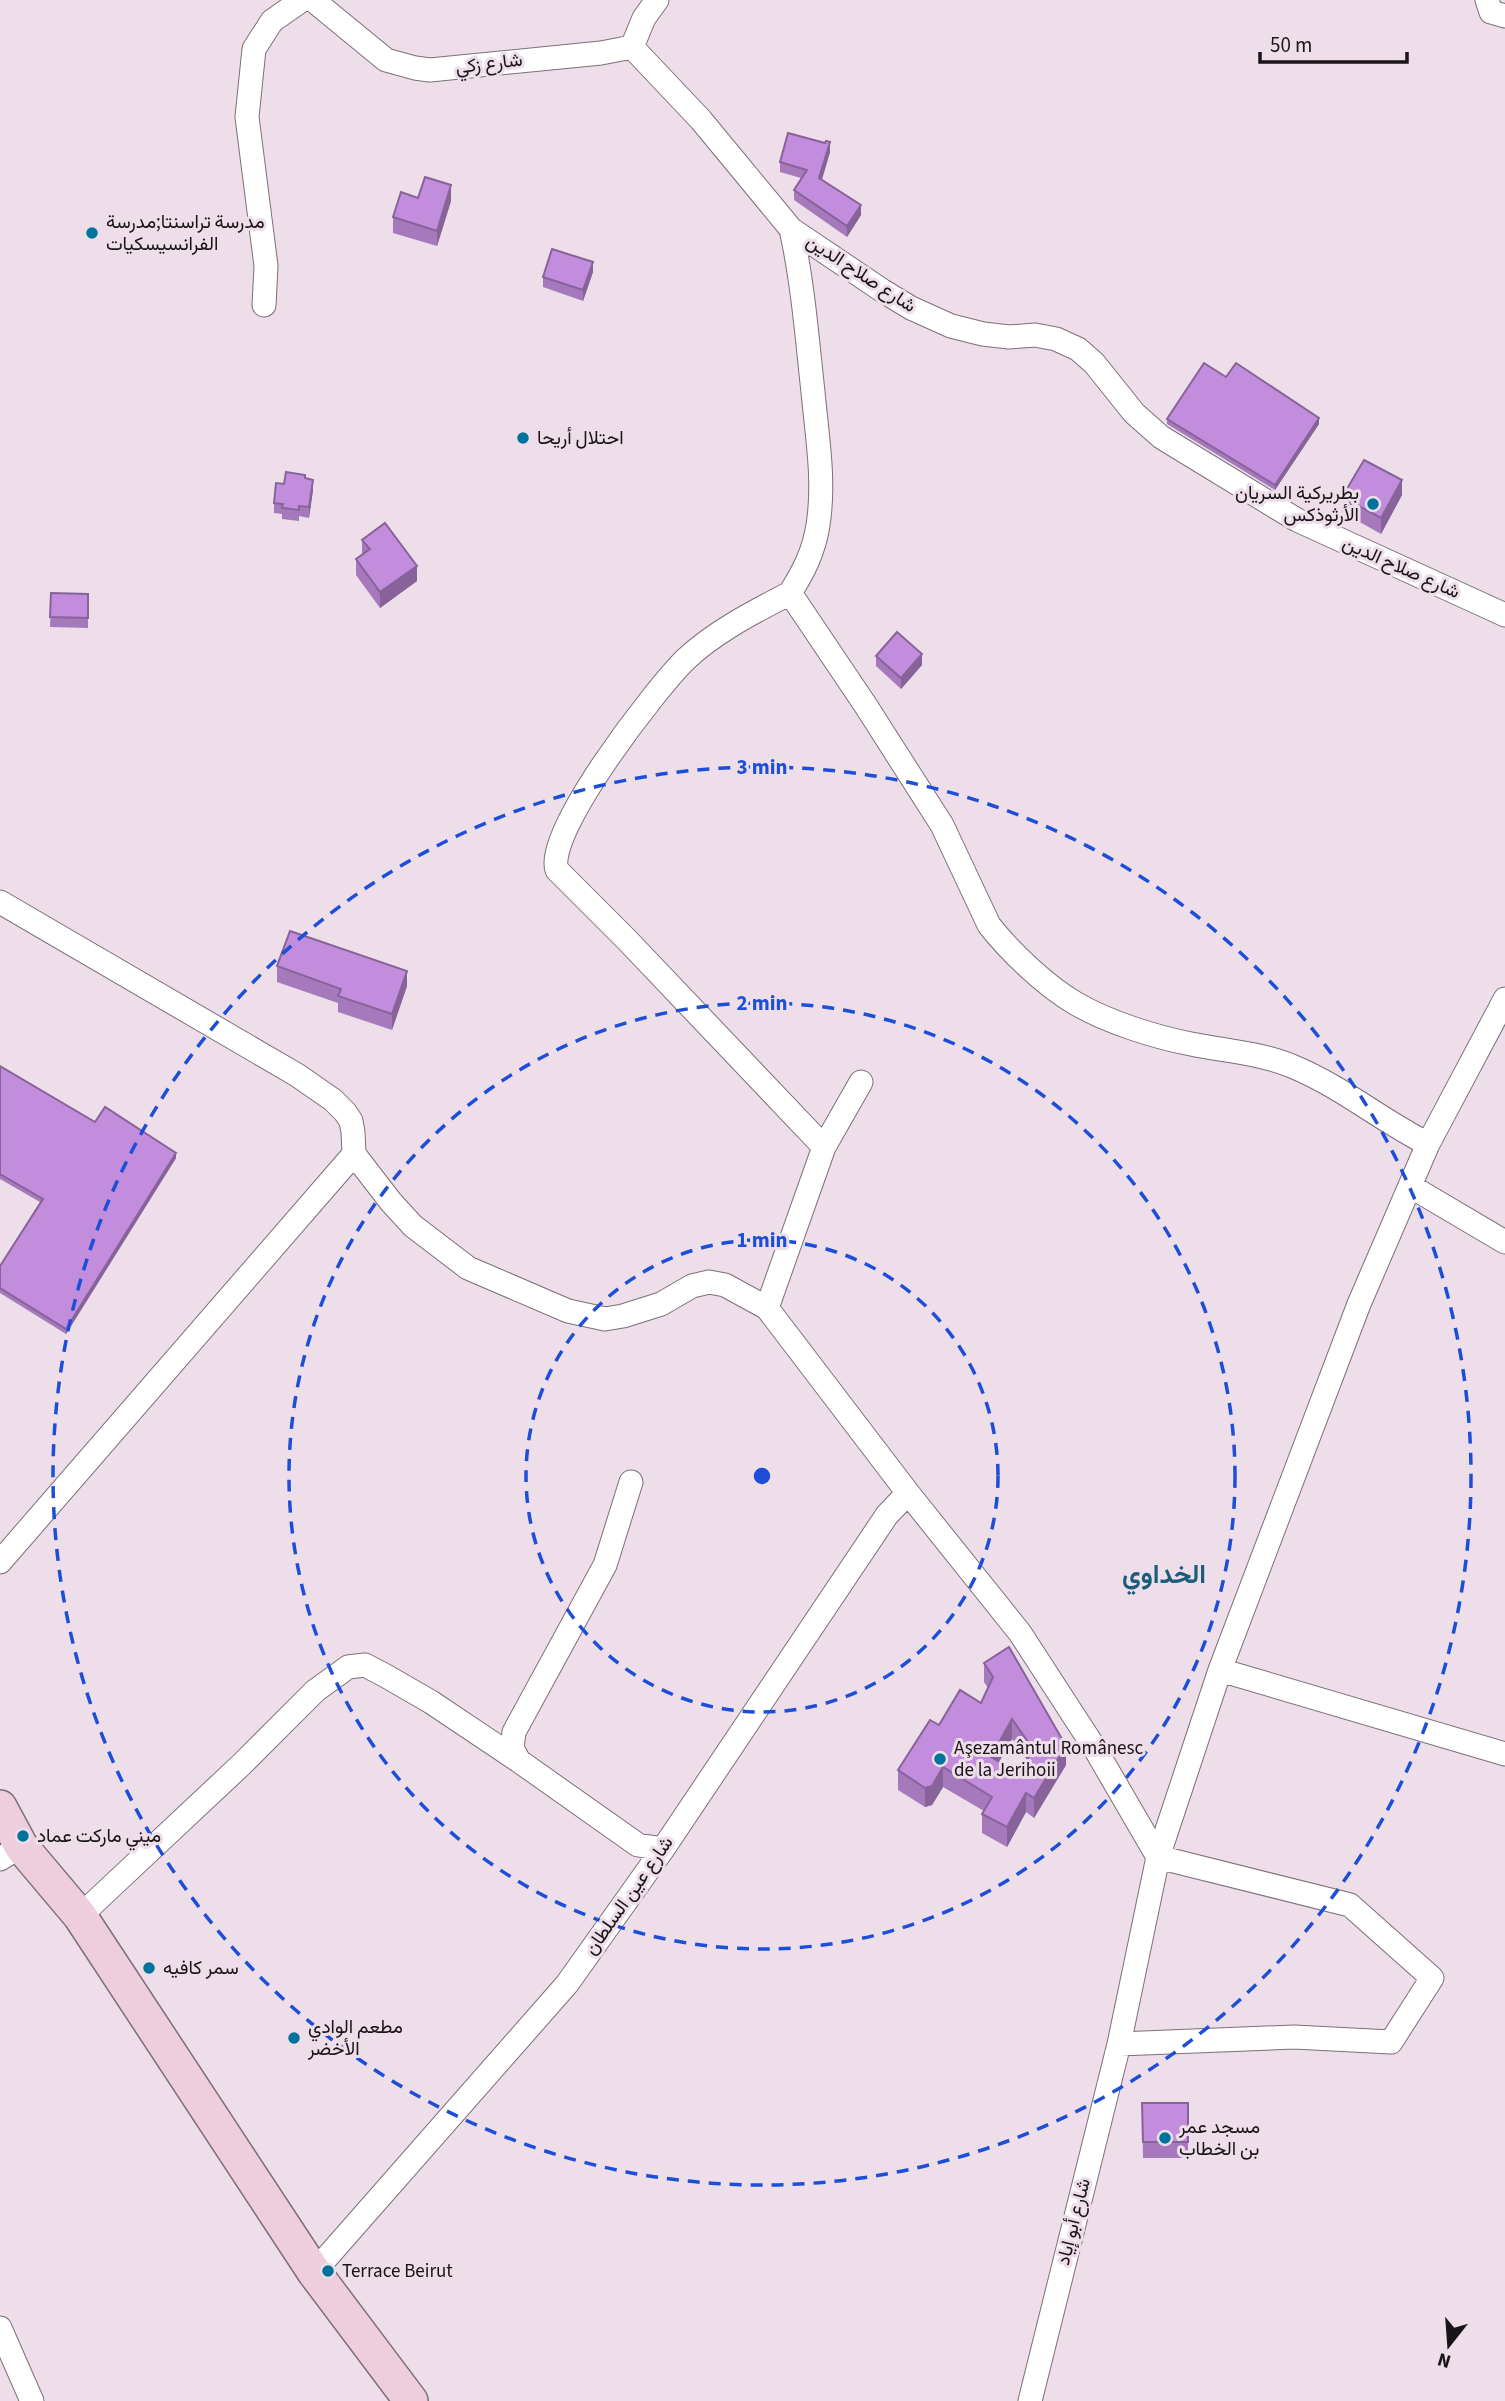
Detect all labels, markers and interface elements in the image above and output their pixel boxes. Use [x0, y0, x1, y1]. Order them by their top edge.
scale bar [1260, 21, 1407, 65]
text: 50 m [1270, 30, 1312, 60]
street label: شارع زكي [454, 46, 524, 83]
place label: مدرسة تراسنتا;مدرسة الفرانسيسكيات [106, 209, 265, 258]
marker: مدرسة تراسنتا;مدرسة الفرانسيسكيات [84, 225, 100, 241]
street label: شارع صلاح الدين [801, 228, 921, 320]
place label: احتلال أريحا [537, 425, 624, 452]
marker: احتلال أريحا [515, 430, 531, 446]
place label: بطريركية السريان الأرثوذكس [1235, 480, 1359, 529]
marker: بطريركية السريان الأرثوذكس [1365, 496, 1381, 512]
street label: شارع صلاح الدين [1338, 530, 1464, 606]
text: 3 min [736, 752, 788, 782]
text: 2 min [736, 988, 788, 1018]
text: 1 min [736, 1225, 788, 1255]
centre of rings [750, 1464, 774, 1488]
district label: الخداوي [1122, 1556, 1206, 1596]
place label: Aşezamântul Românesc de la Jerihoii [954, 1735, 1144, 1784]
marker: Aşezamântul Românesc de la Jerihoii [932, 1751, 948, 1767]
place label: ميني ماركت عماد [37, 1823, 161, 1851]
marker: ميني ماركت عماد [15, 1828, 31, 1844]
street label: شارع عين السلطان [578, 1831, 680, 1961]
place label: سمر كافيه [163, 1955, 239, 1982]
marker: سمر كافيه [141, 1960, 157, 1976]
place label: مطعم الوادي الأخضر [307, 2014, 403, 2063]
marker: مطعم الوادي الأخضر [286, 2030, 302, 2046]
place label: مسجد عمر بن الخطاب [1178, 2114, 1260, 2163]
marker: مسجد عمر بن الخطاب [1157, 2130, 1173, 2146]
street label: شارع أبو إياد [1050, 2176, 1098, 2268]
place label: Terrace Beirut [342, 2258, 453, 2285]
marker: Terrace Beirut [320, 2263, 336, 2279]
north arrow [1414, 2310, 1484, 2380]
text: N [1434, 2345, 1454, 2375]

